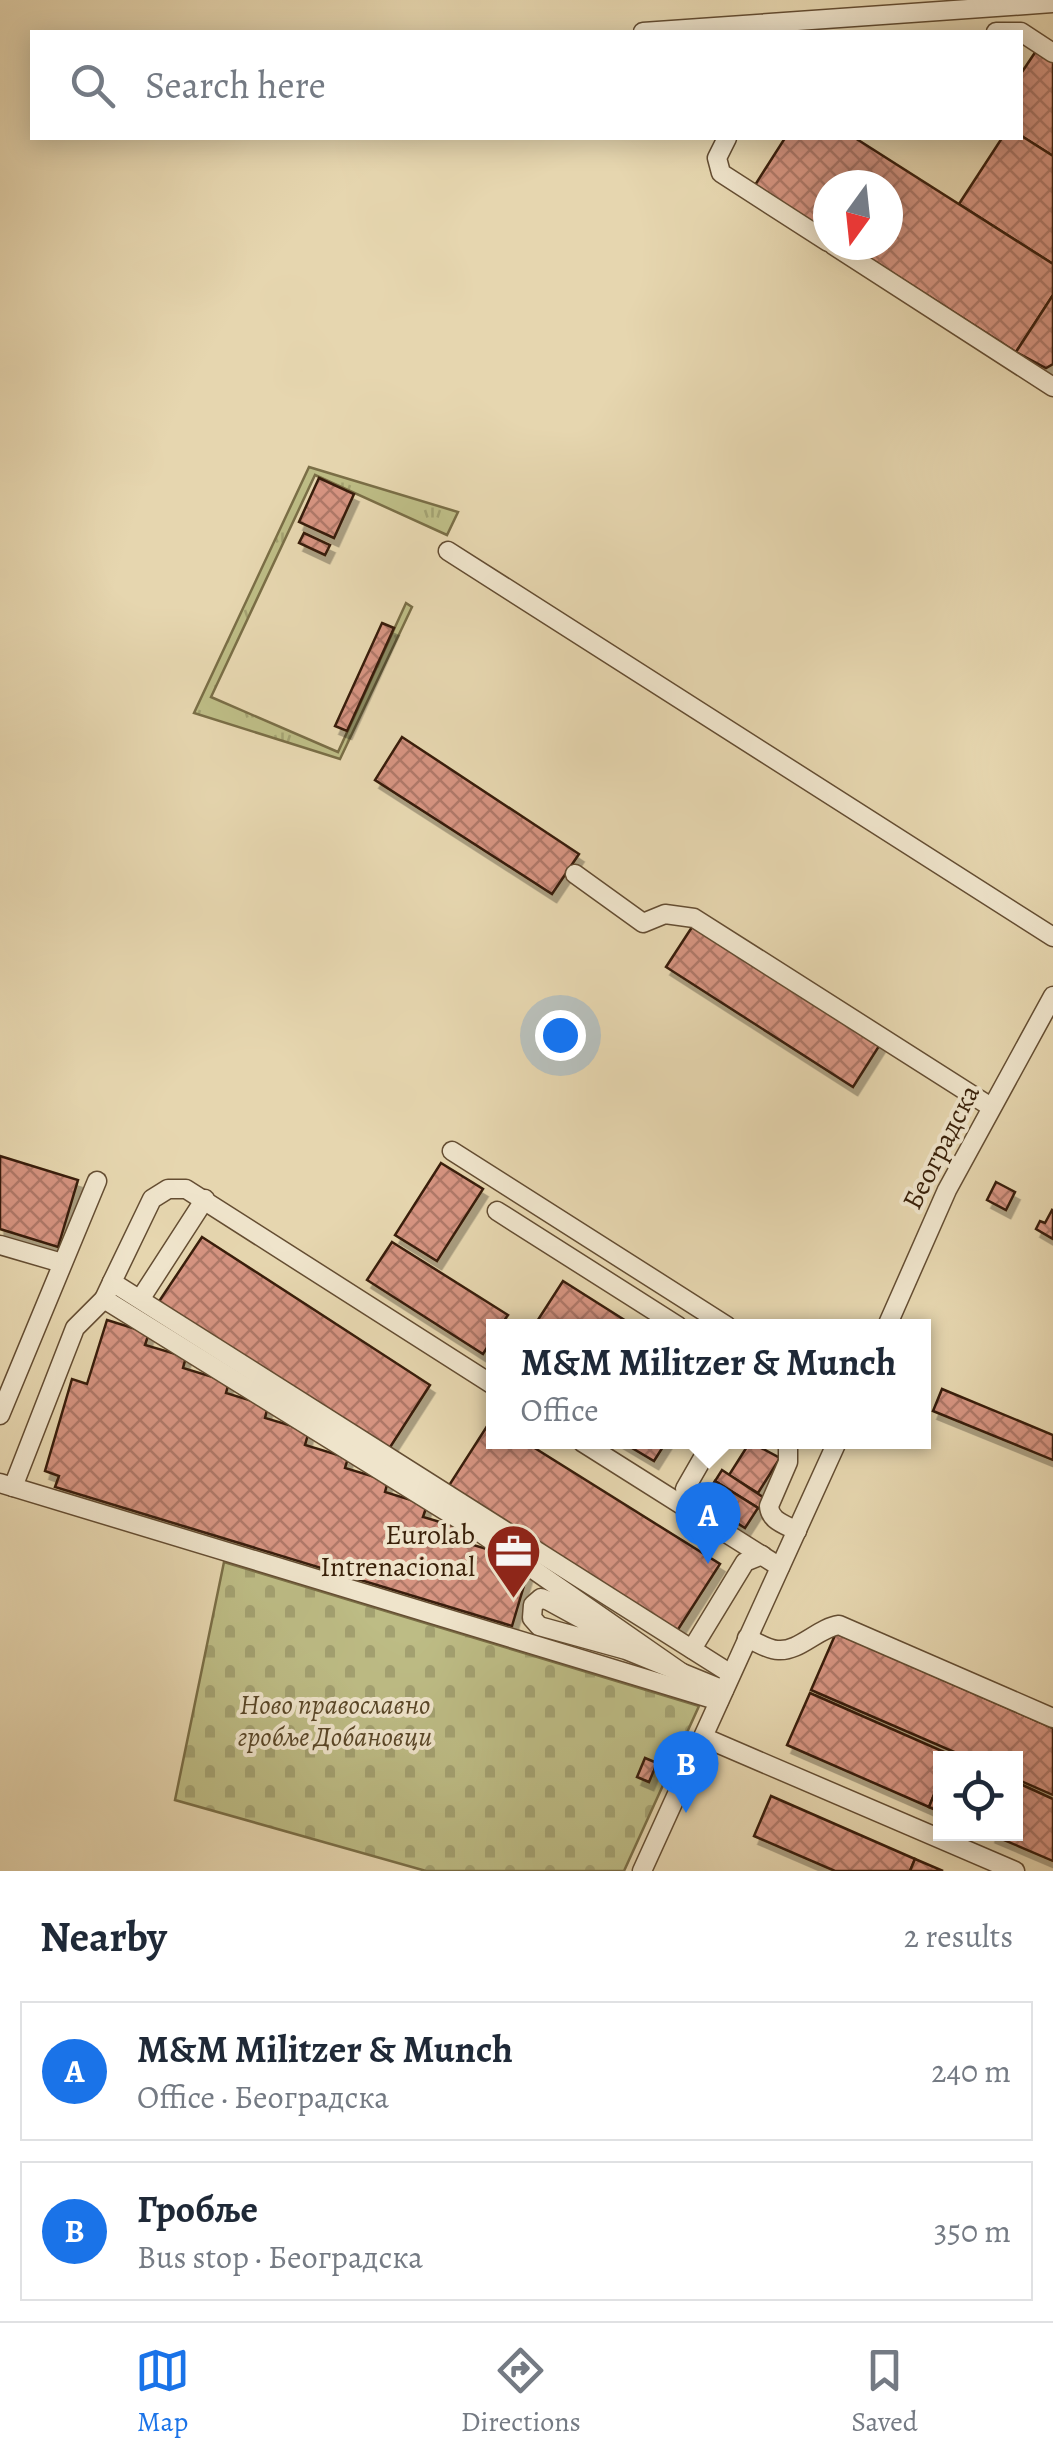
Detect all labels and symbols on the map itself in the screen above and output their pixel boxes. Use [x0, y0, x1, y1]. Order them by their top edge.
north arrow [813, 170, 903, 260]
your location [535, 1010, 586, 1061]
street label: Београдска [893, 1078, 989, 1216]
pin: A [676, 1482, 740, 1564]
place label: Eurolab Intrenacional [320, 1516, 475, 1586]
office icon: Eurolab Intrenacional [484, 1521, 544, 1600]
park label: Ново православно гробље Добановци [238, 1686, 432, 1756]
pin: B [654, 1730, 718, 1813]

